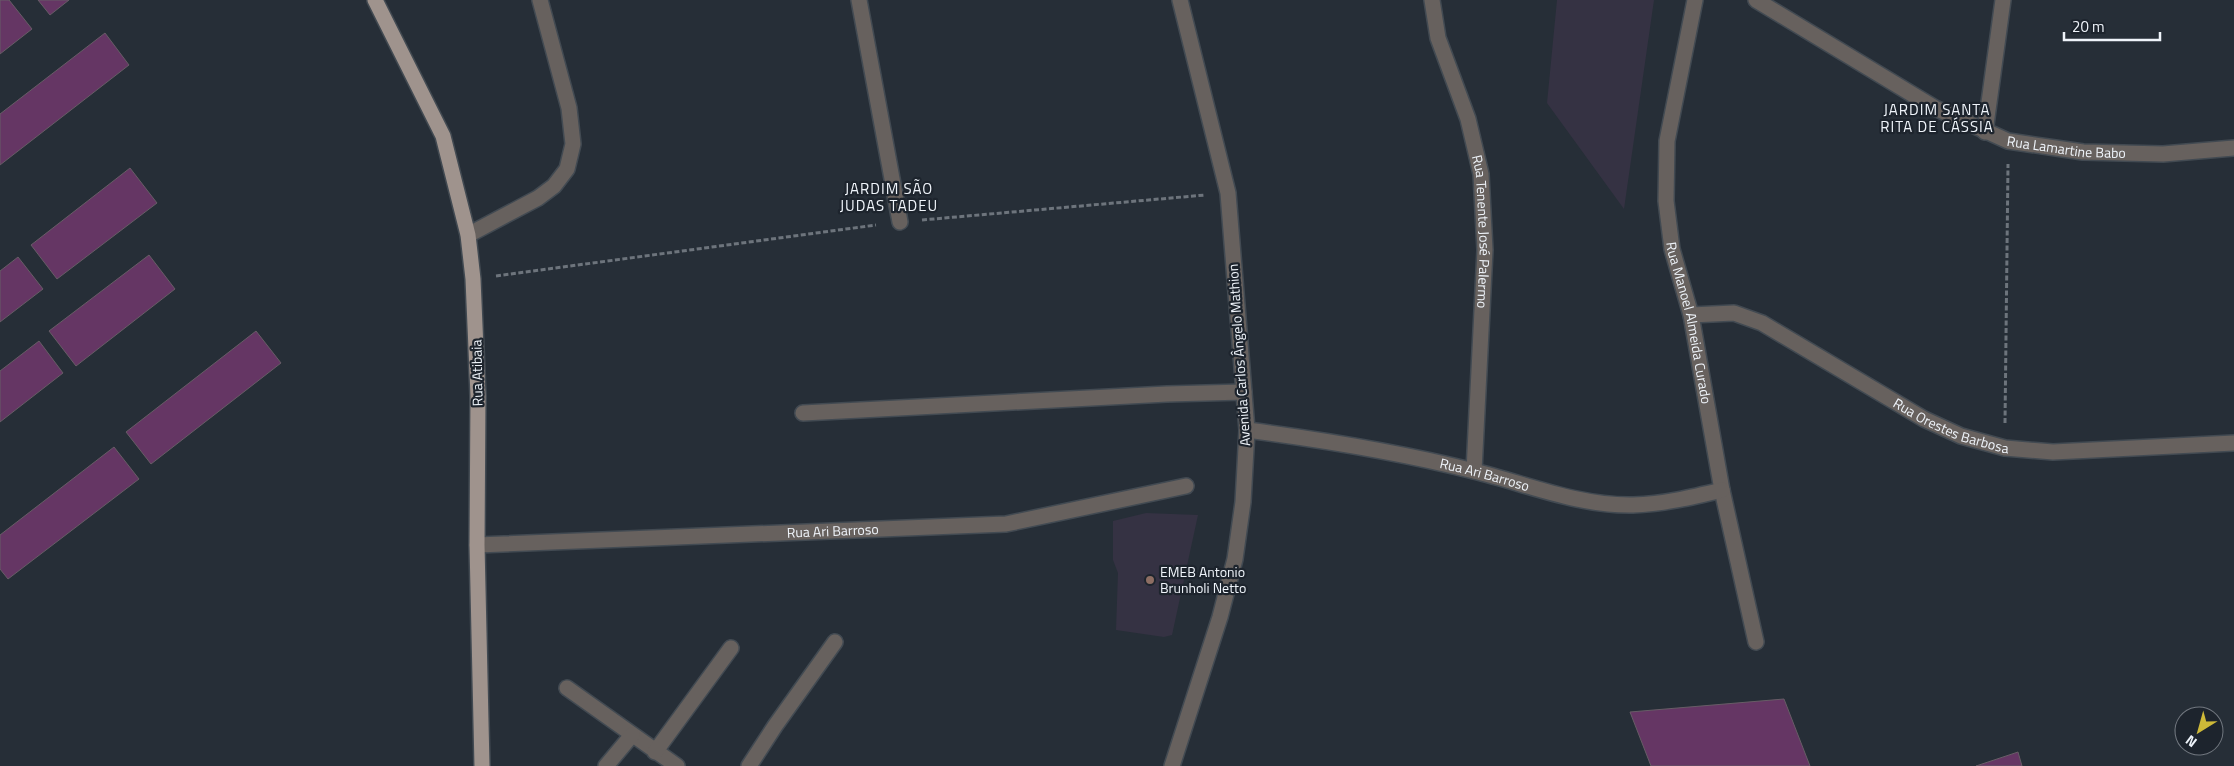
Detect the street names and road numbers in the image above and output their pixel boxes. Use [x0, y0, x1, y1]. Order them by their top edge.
street label: Rua Lamartine Babo [2006, 130, 2126, 163]
street label: Rua Tenente José Palermo [1467, 153, 1496, 309]
street label: Rua Manoel Almeida Curado [1661, 241, 1718, 405]
street label: Avenida Carlos Ângelo Mathion [1222, 263, 1255, 447]
street label: Rua Atibaia [465, 339, 488, 407]
street label: Rua Orestes Barbosa [1890, 392, 2010, 458]
street label: Rua Ari Barroso [1438, 452, 1532, 496]
street label: Rua Ari Barroso [786, 518, 879, 543]

